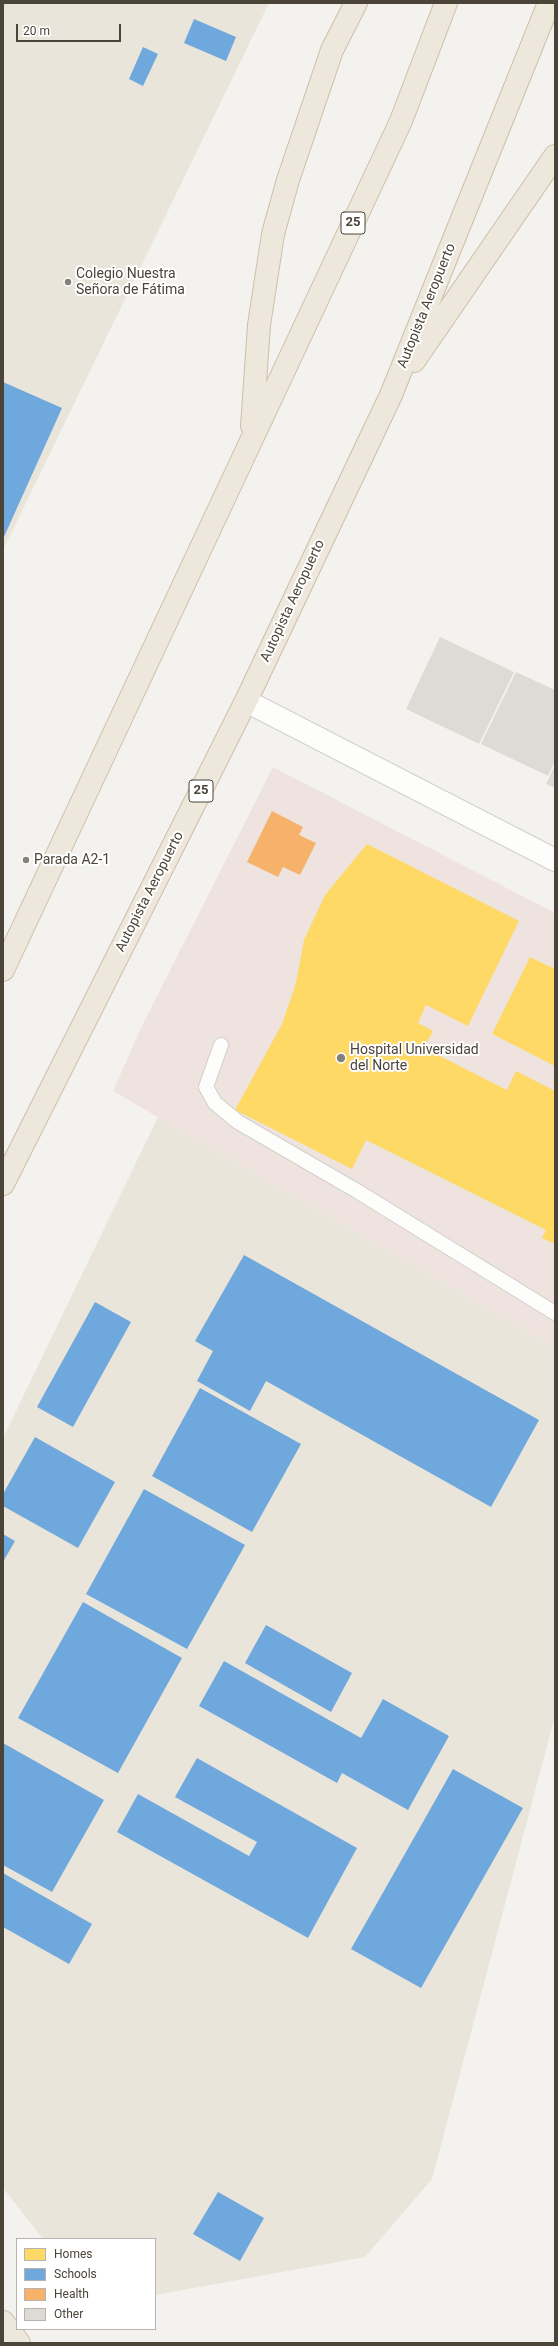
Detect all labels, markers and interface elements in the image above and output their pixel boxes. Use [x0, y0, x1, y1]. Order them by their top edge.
scale bar [18, 16, 123, 42]
text: 20 m [23, 24, 50, 38]
road number: 25 [341, 212, 365, 234]
street label: Autopista Aeropuerto [394, 241, 460, 371]
place label: Colegio Nuestra Señora de Fátima [76, 266, 185, 298]
marker: Colegio Nuestra Señora de Fátima [63, 277, 73, 287]
street label: Autopista Aeropuerto [257, 537, 329, 665]
road number: 25 [189, 780, 213, 802]
street label: Autopista Aeropuerto [112, 829, 188, 955]
place label: Parada A2-1 [34, 852, 110, 868]
marker: Parada A2-1 [21, 855, 31, 865]
place label: Hospital Universidad del Norte [350, 1042, 479, 1074]
marker: Hospital Universidad del Norte [335, 1052, 347, 1064]
legend [16, 2238, 156, 2330]
text: Homes [54, 2247, 92, 2261]
text: Schools [54, 2267, 97, 2281]
text: Health [54, 2287, 89, 2301]
text: Other [54, 2307, 83, 2321]

